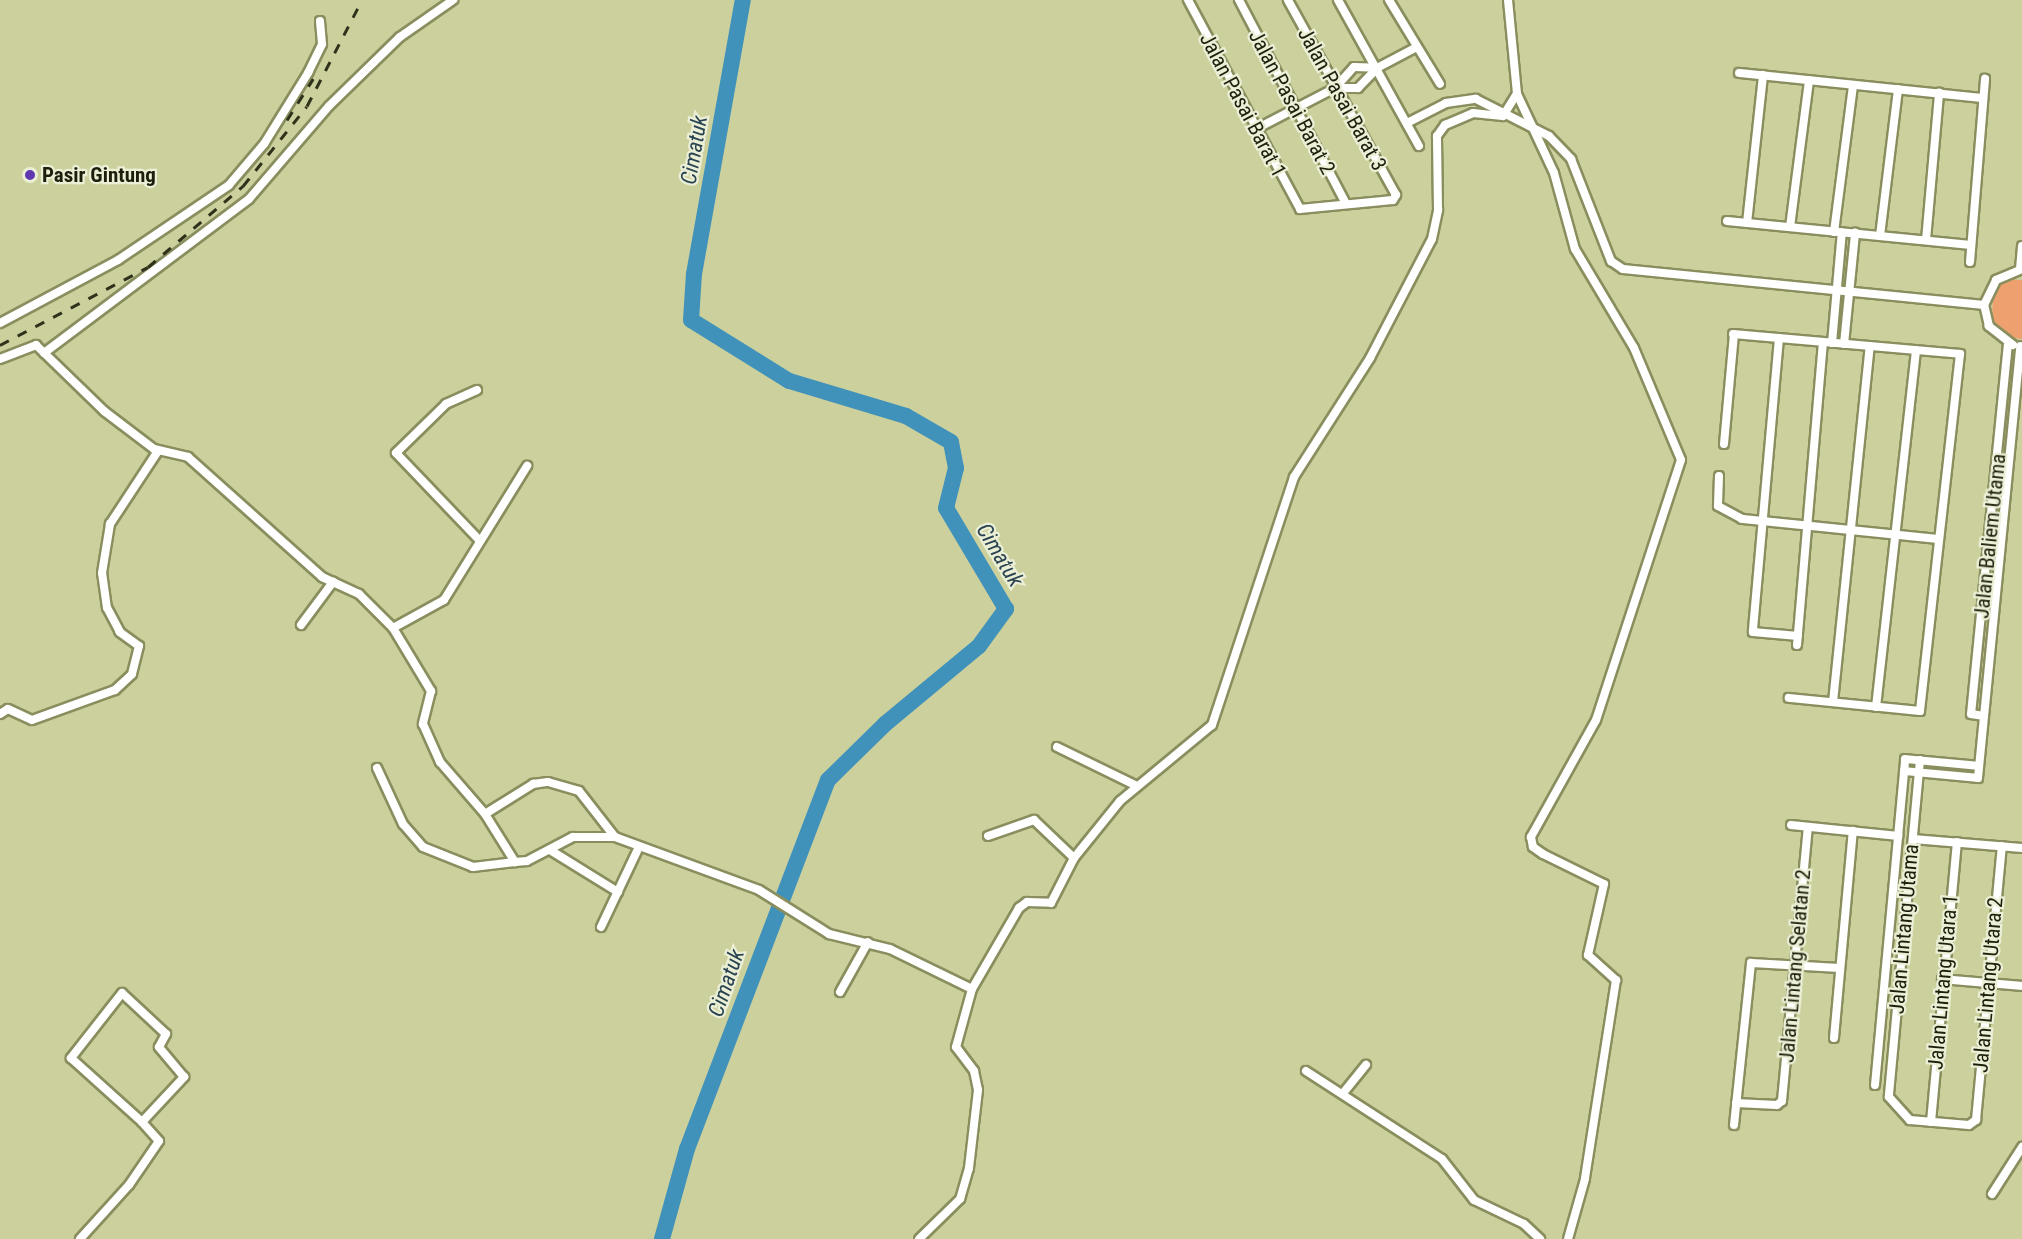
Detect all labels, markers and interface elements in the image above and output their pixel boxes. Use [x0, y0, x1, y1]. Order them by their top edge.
street label: Jalan Pasai Barat 3 [1292, 23, 1392, 175]
street label: Jalan Pasai Barat 2 [1243, 25, 1341, 179]
street label: Jalan Pasai Barat 1 [1194, 28, 1292, 182]
water label: Cimatuk [675, 113, 713, 187]
place label: Pasir Gintung [42, 162, 156, 188]
marker: Pasir Gintung [23, 168, 37, 182]
street label: Jalan Baliem Utama [1969, 452, 2011, 620]
water label: Cimatuk [971, 518, 1029, 592]
street label: Jalan Lintang Utama [1884, 843, 1924, 1015]
street label: Jalan Lintang Selatan 2 [1774, 868, 1816, 1064]
street label: Jalan Lintang Utara 1 [1923, 893, 1963, 1071]
street label: Jalan Lintang Utara 2 [1968, 896, 2008, 1074]
water label: Cimatuk [702, 946, 750, 1020]

